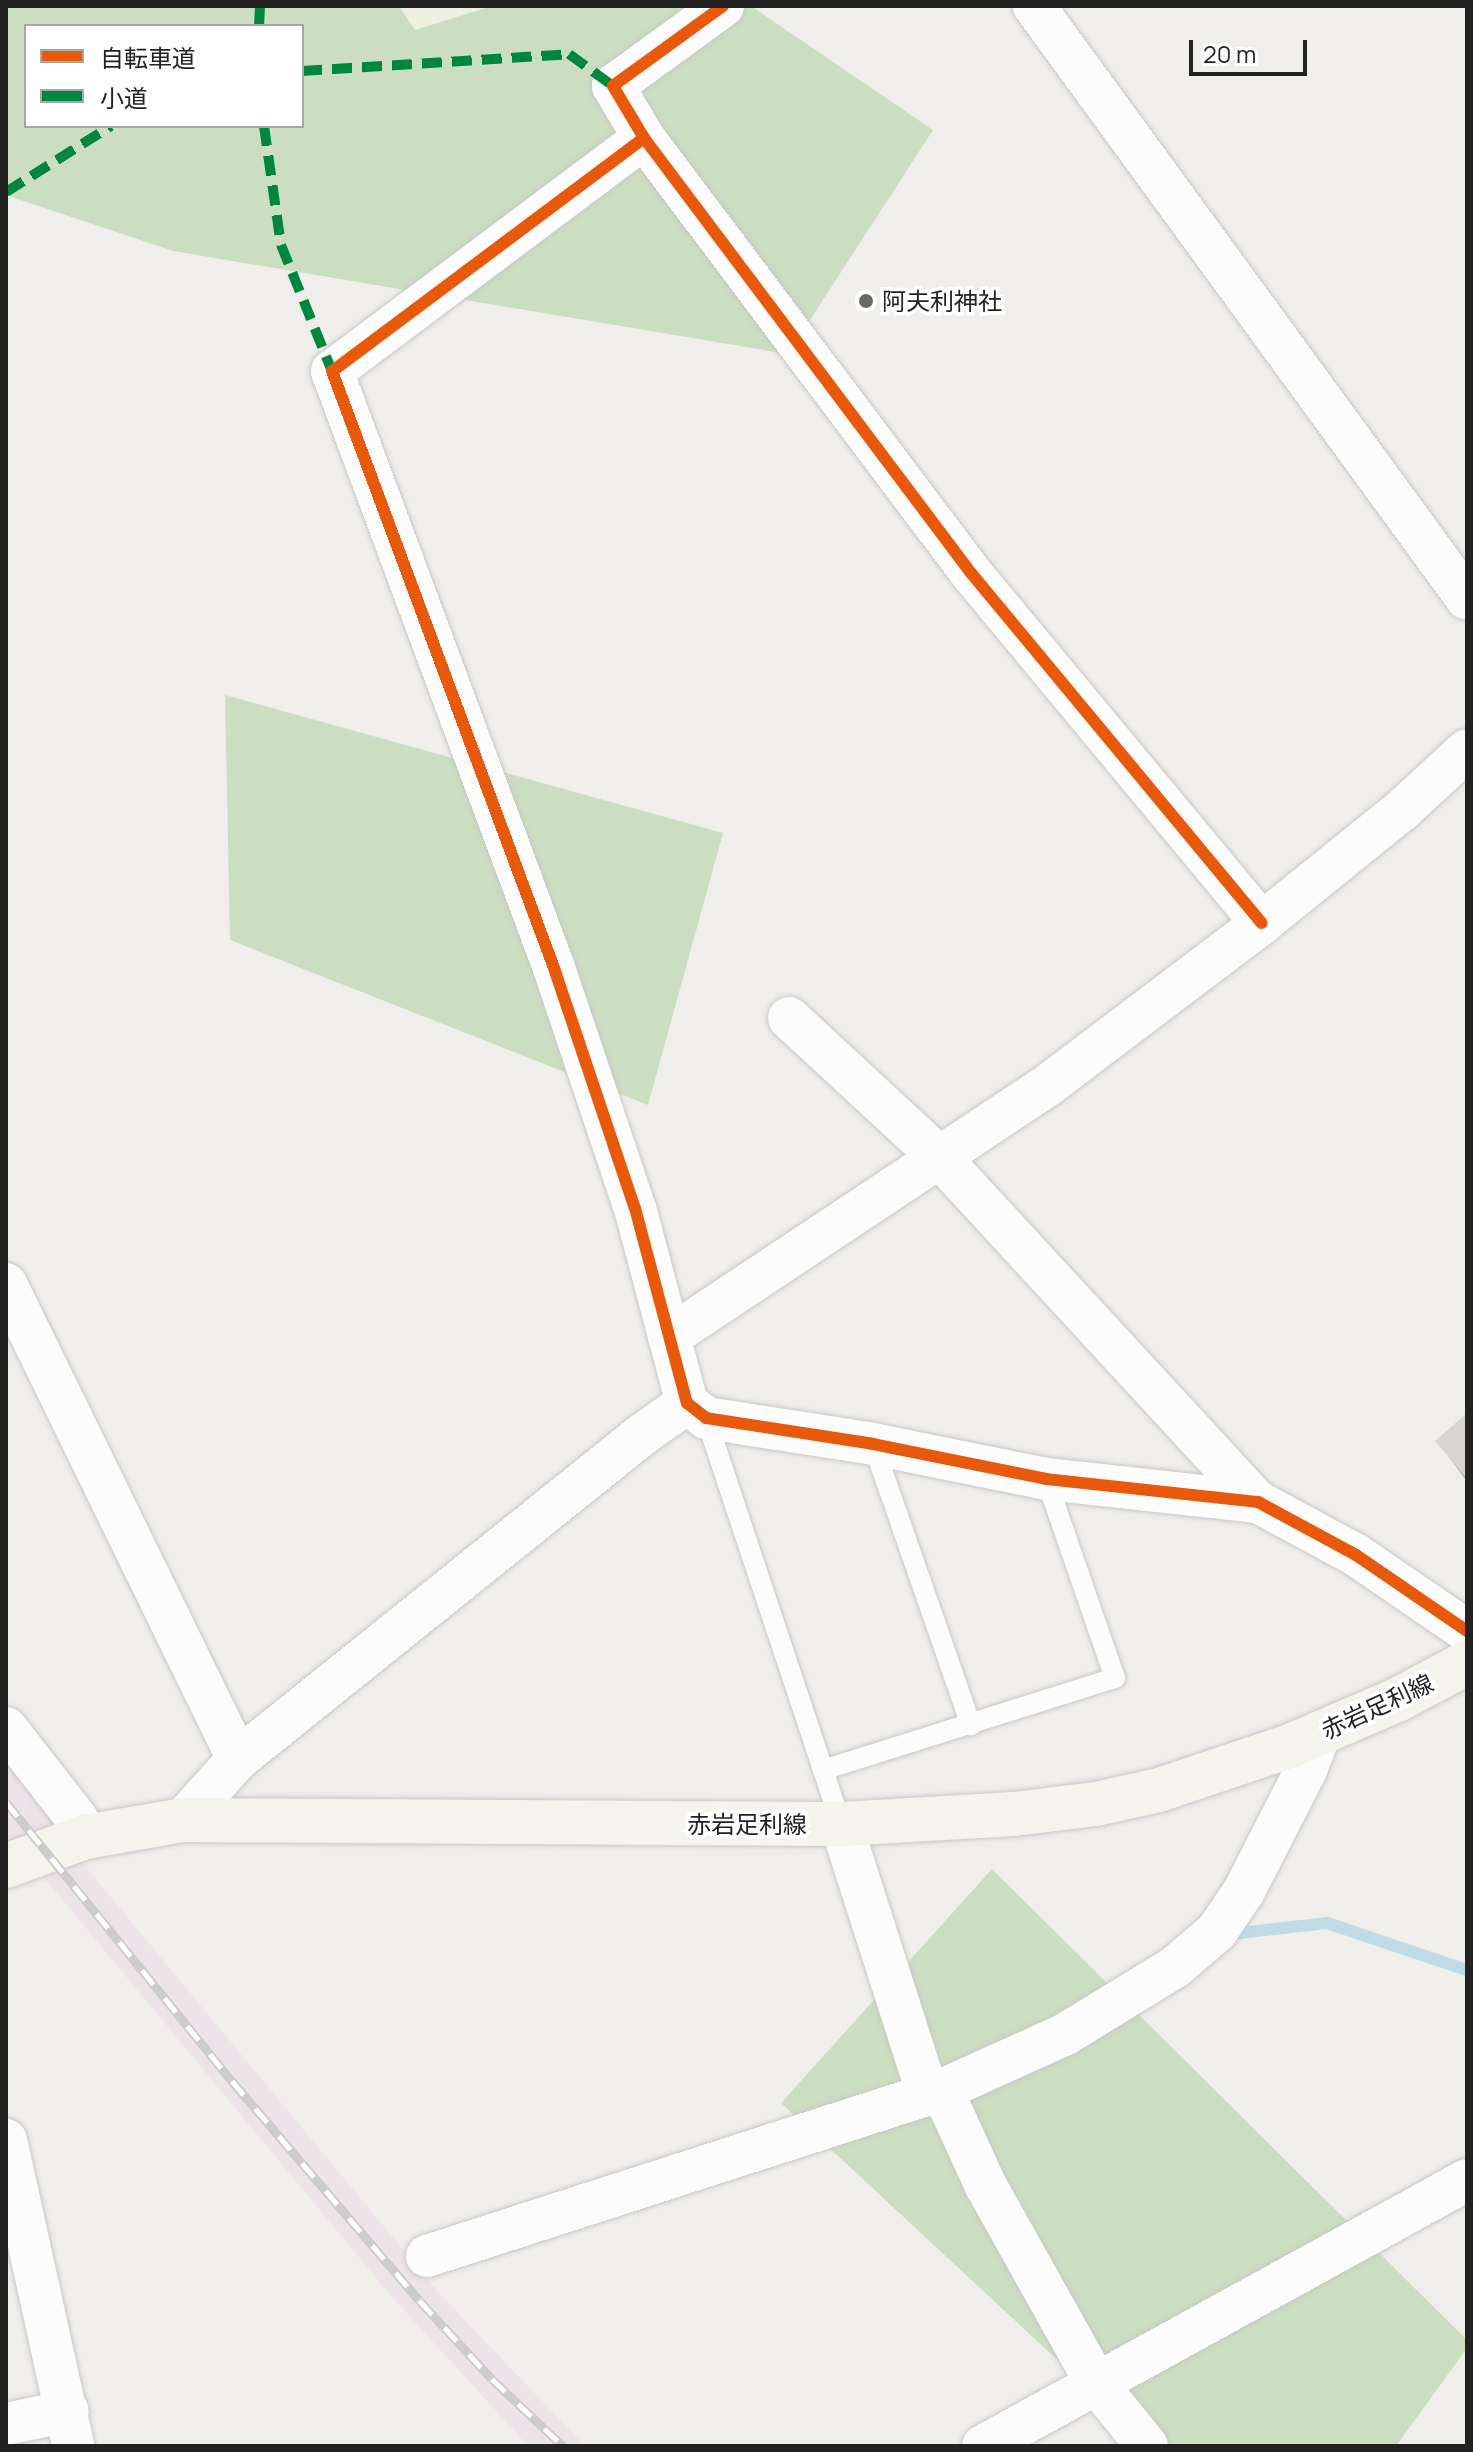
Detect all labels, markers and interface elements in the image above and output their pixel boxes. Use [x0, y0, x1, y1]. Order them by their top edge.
legend [24, 24, 304, 128]
scale bar [1193, 24, 1311, 74]
text: 20 m [1203, 37, 1256, 70]
text: 自転車道 [100, 41, 196, 74]
text: 小道 [100, 81, 148, 114]
place label: 阿夫利神社 [882, 287, 1002, 315]
marker: 阿夫利神社 [857, 292, 875, 310]
street label: 赤岩足利線 [1317, 1668, 1437, 1744]
street label: 赤岩足利線 [687, 1810, 807, 1838]

